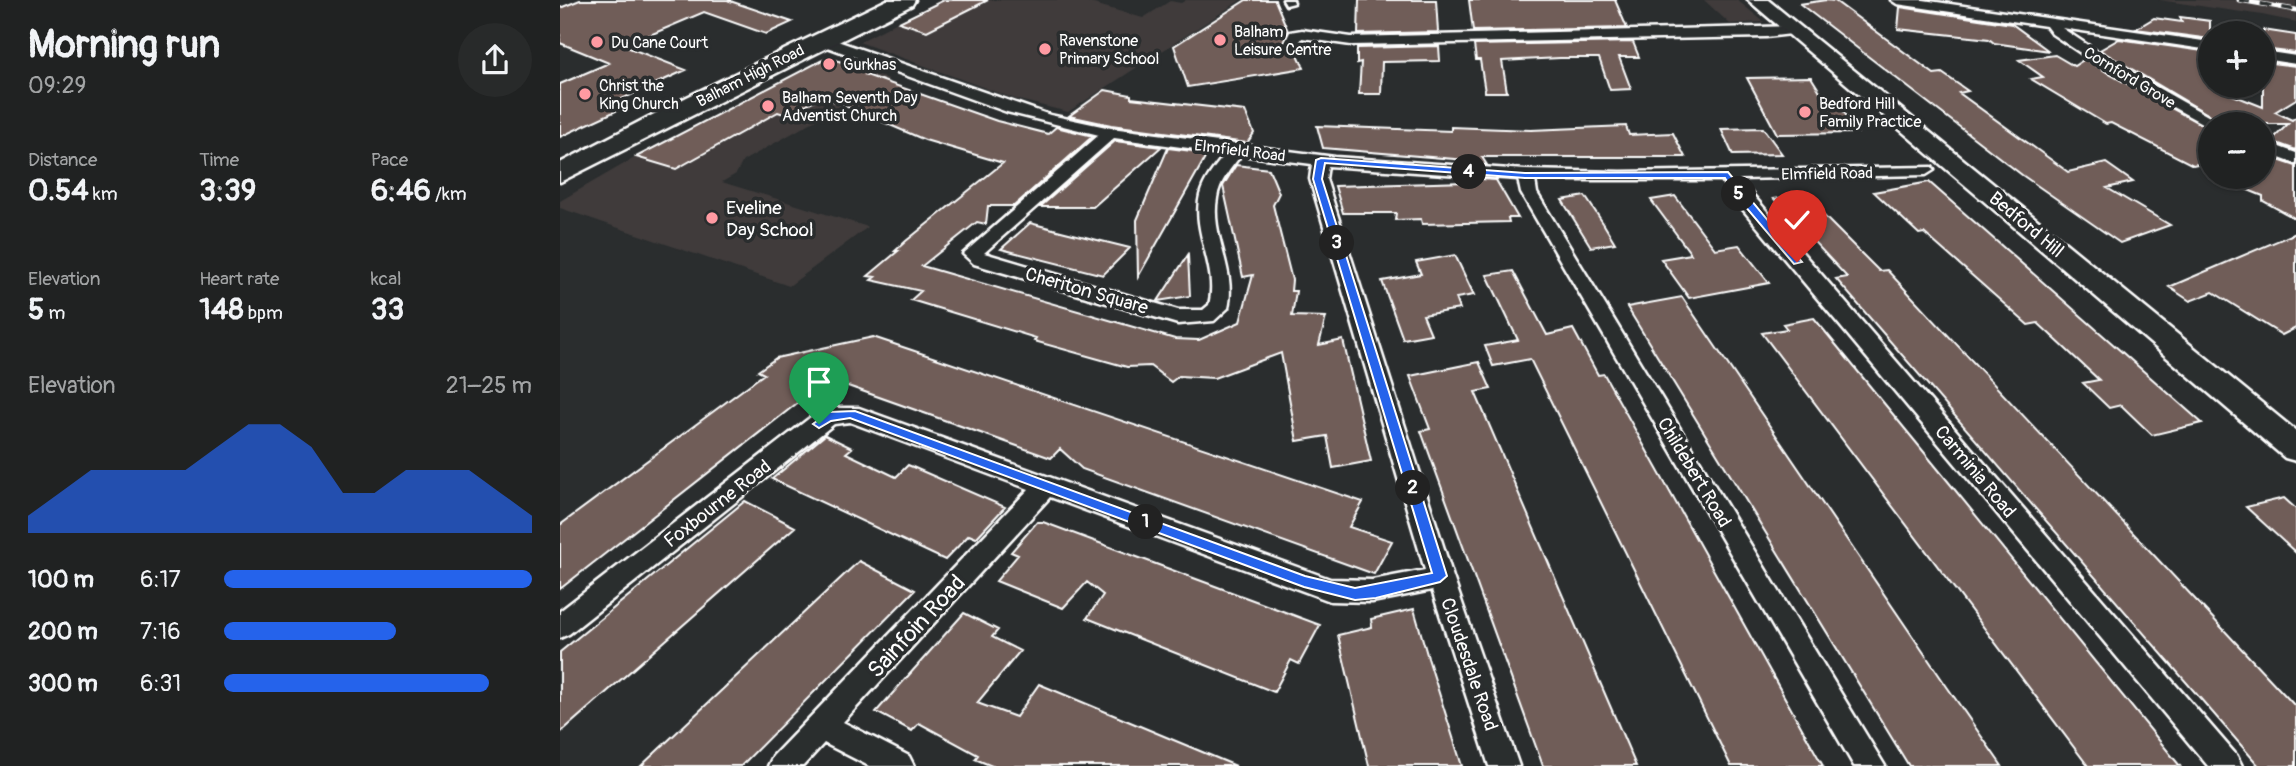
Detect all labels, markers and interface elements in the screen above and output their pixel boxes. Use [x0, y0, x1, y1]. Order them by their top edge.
text: Morning run [28, 21, 220, 69]
map controls [2198, 21, 2275, 189]
button: + [2198, 21, 2275, 98]
place label: Balham Leisure Centre [1234, 22, 1332, 60]
button: share [458, 23, 532, 97]
place label: Ravenstone Primary School [1059, 31, 1159, 69]
marker: Balham Leisure Centre [1212, 32, 1228, 48]
place label: Du Cane Court [611, 33, 709, 53]
marker: Du Cane Court [589, 34, 605, 50]
street label: Balham High Road [693, 40, 808, 112]
marker: Ravenstone Primary School [1037, 41, 1053, 57]
street label: Cornford Grove [2080, 43, 2179, 113]
place label: Gurkhas [843, 55, 896, 75]
marker: Gurkhas [821, 56, 837, 72]
text: 09:29 [28, 71, 86, 100]
place label: Christ the King Church [599, 76, 679, 114]
marker: Christ the King Church [577, 86, 593, 102]
place label: Balham Seventh Day Adventist Church [782, 88, 918, 126]
place label: Bedford Hill Family Practice [1819, 94, 1921, 132]
marker: Balham Seventh Day Adventist Church [760, 98, 776, 114]
marker: Bedford Hill Family Practice [1797, 104, 1813, 120]
button: − [2198, 112, 2275, 189]
street label: Elmfield Road [1193, 135, 1287, 167]
text: Distance [28, 148, 97, 172]
text: Time [199, 148, 239, 172]
text: Pace [371, 148, 408, 172]
pin: 4 [1452, 154, 1486, 190]
text: 4 [1463, 159, 1474, 183]
street label: Elmfield Road [1781, 163, 1873, 185]
text: 0.54 [28, 172, 89, 209]
text: 3:39 [199, 172, 256, 209]
text: 6:46 [371, 172, 431, 209]
pin: 5 [1722, 176, 1756, 212]
text: 5 [1733, 181, 1744, 205]
text: km [89, 182, 118, 206]
text: /km [431, 182, 467, 206]
street label: Bedford Hill [1984, 186, 2069, 263]
pin [1767, 190, 1827, 262]
place label: Eveline Day School [726, 196, 814, 242]
icon: check [1778, 201, 1816, 239]
marker: Eveline Day School [704, 210, 720, 226]
pin: 3 [1320, 226, 1354, 260]
text: 3 [1331, 230, 1342, 254]
street label: Cheriton Square [1022, 262, 1152, 320]
text: Elevation [28, 267, 100, 291]
text: Heart rate [199, 267, 279, 291]
text: kcal [371, 267, 402, 291]
text: 5 [28, 291, 44, 328]
text: 148 [199, 291, 244, 328]
text: 33 [371, 291, 404, 328]
text: m [44, 301, 65, 325]
text: bpm [244, 301, 283, 325]
pin [789, 352, 849, 424]
icon: arrive [800, 363, 838, 401]
text: Elevation [28, 371, 116, 400]
text: 21–25 m [446, 371, 532, 400]
street label: Childebert Road [1652, 413, 1736, 532]
street label: Carminia Road [1929, 420, 2021, 523]
street label: Foxbourne Road [659, 454, 776, 553]
pin: 2 [1396, 470, 1430, 505]
text: 2 [1407, 475, 1418, 499]
pin: 1 [1128, 504, 1164, 540]
text: 1 [1142, 509, 1149, 533]
text: 100 m [28, 565, 94, 594]
text: 6:17 [140, 565, 181, 594]
street label: Sainfoin Road [861, 569, 972, 684]
street label: Cloudesdale Road [1435, 595, 1503, 734]
text: 200 m [28, 617, 98, 646]
text: 7:16 [140, 617, 181, 646]
text: 300 m [28, 669, 98, 698]
text: 6:31 [140, 669, 181, 698]

